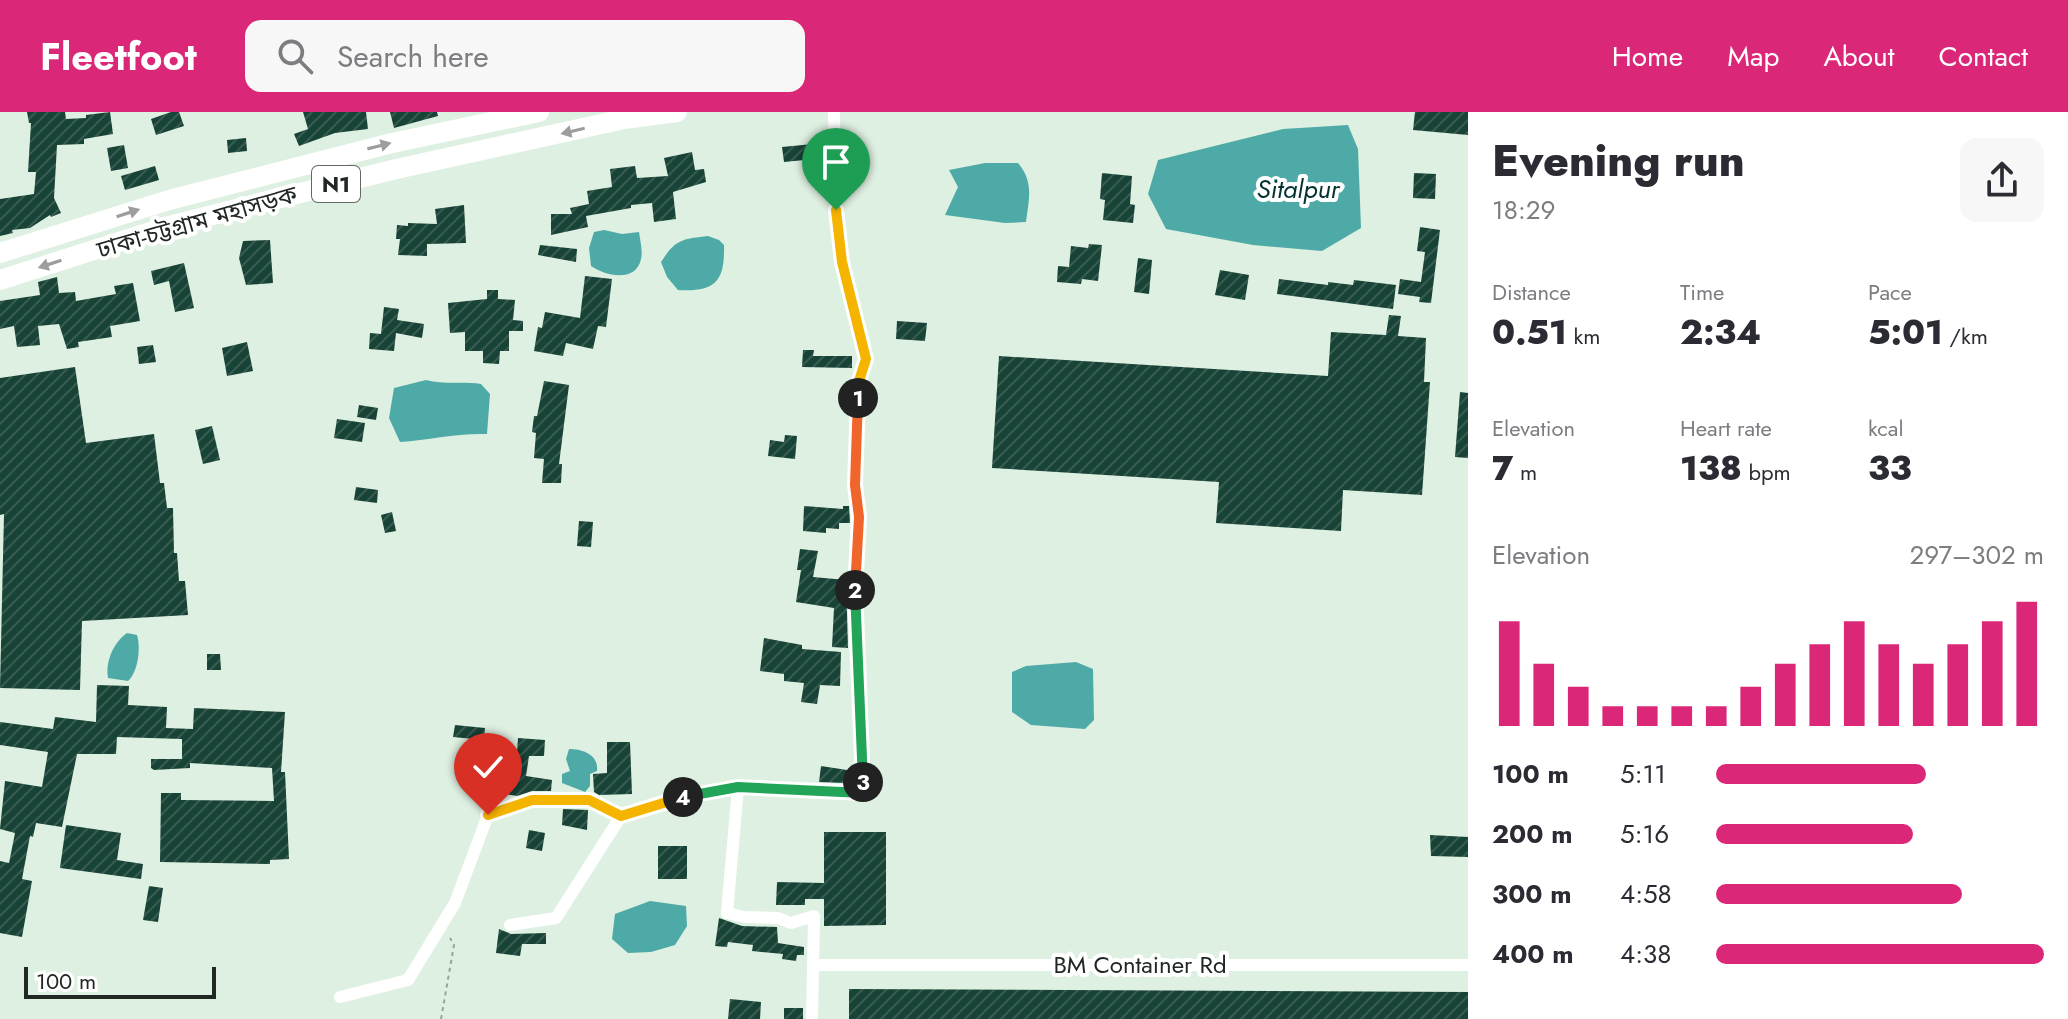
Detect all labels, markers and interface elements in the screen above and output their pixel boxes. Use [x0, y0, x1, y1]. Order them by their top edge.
search box [245, 20, 805, 92]
text: Fleetfoot [40, 29, 197, 84]
icon: search [273, 34, 317, 78]
text: Search here [337, 35, 489, 78]
text: Home [1612, 36, 1683, 77]
text: Map [1727, 36, 1779, 77]
text: About [1823, 36, 1895, 77]
text: Contact [1939, 36, 2028, 77]
one-way arrow [560, 125, 585, 138]
pin [802, 128, 870, 210]
text: Evening run [1492, 129, 1745, 193]
button: share [1960, 138, 2044, 222]
one-way arrow [367, 140, 392, 152]
icon: arrive [814, 140, 858, 184]
road number: N1 [312, 166, 360, 202]
water label: Sitalpur [1257, 170, 1341, 208]
street label: ঢাকা-চট্টগ্রাম মহাসড়ক [92, 176, 302, 267]
text: 18:29 [1492, 191, 1555, 229]
one-way arrow [116, 206, 140, 219]
one-way arrow [38, 259, 62, 271]
text: Distance [1492, 276, 1571, 308]
text: Time [1680, 276, 1724, 308]
text: Pace [1868, 276, 1912, 308]
text: 0.51 [1492, 308, 1567, 357]
text: 2:34 [1680, 308, 1761, 357]
text: 5:01 [1868, 308, 1943, 357]
text: km [1567, 320, 1600, 352]
text: /km [1943, 320, 1988, 352]
pin: 1 [838, 378, 878, 418]
text: 1 [852, 382, 864, 414]
text: Elevation [1492, 412, 1575, 444]
text: Heart rate [1680, 412, 1772, 444]
text: kcal [1868, 412, 1904, 444]
text: 7 [1492, 444, 1513, 493]
text: 138 [1680, 444, 1742, 493]
text: 33 [1868, 444, 1912, 493]
text: m [1513, 456, 1537, 488]
text: bpm [1742, 456, 1791, 488]
text: Elevation [1492, 536, 1590, 574]
text: 297–302 m [1909, 536, 2044, 574]
pin: 2 [835, 570, 875, 610]
text: 2 [848, 574, 862, 606]
pin [454, 733, 522, 815]
icon: check [466, 745, 510, 789]
text: 100 m [1492, 755, 1569, 793]
text: 5:11 [1620, 755, 1666, 793]
pin: 3 [843, 762, 883, 802]
text: 3 [856, 766, 870, 798]
pin: 4 [663, 777, 703, 817]
text: 4 [675, 781, 691, 813]
text: 200 m [1492, 815, 1573, 853]
text: 5:16 [1620, 815, 1669, 853]
text: 300 m [1492, 875, 1572, 913]
text: 4:58 [1620, 875, 1672, 913]
text: 400 m [1492, 935, 1574, 973]
text: 4:38 [1620, 935, 1671, 973]
street label: BM Container Rd [1053, 947, 1227, 982]
scale bar [24, 963, 216, 999]
text: 100 m [36, 965, 96, 997]

